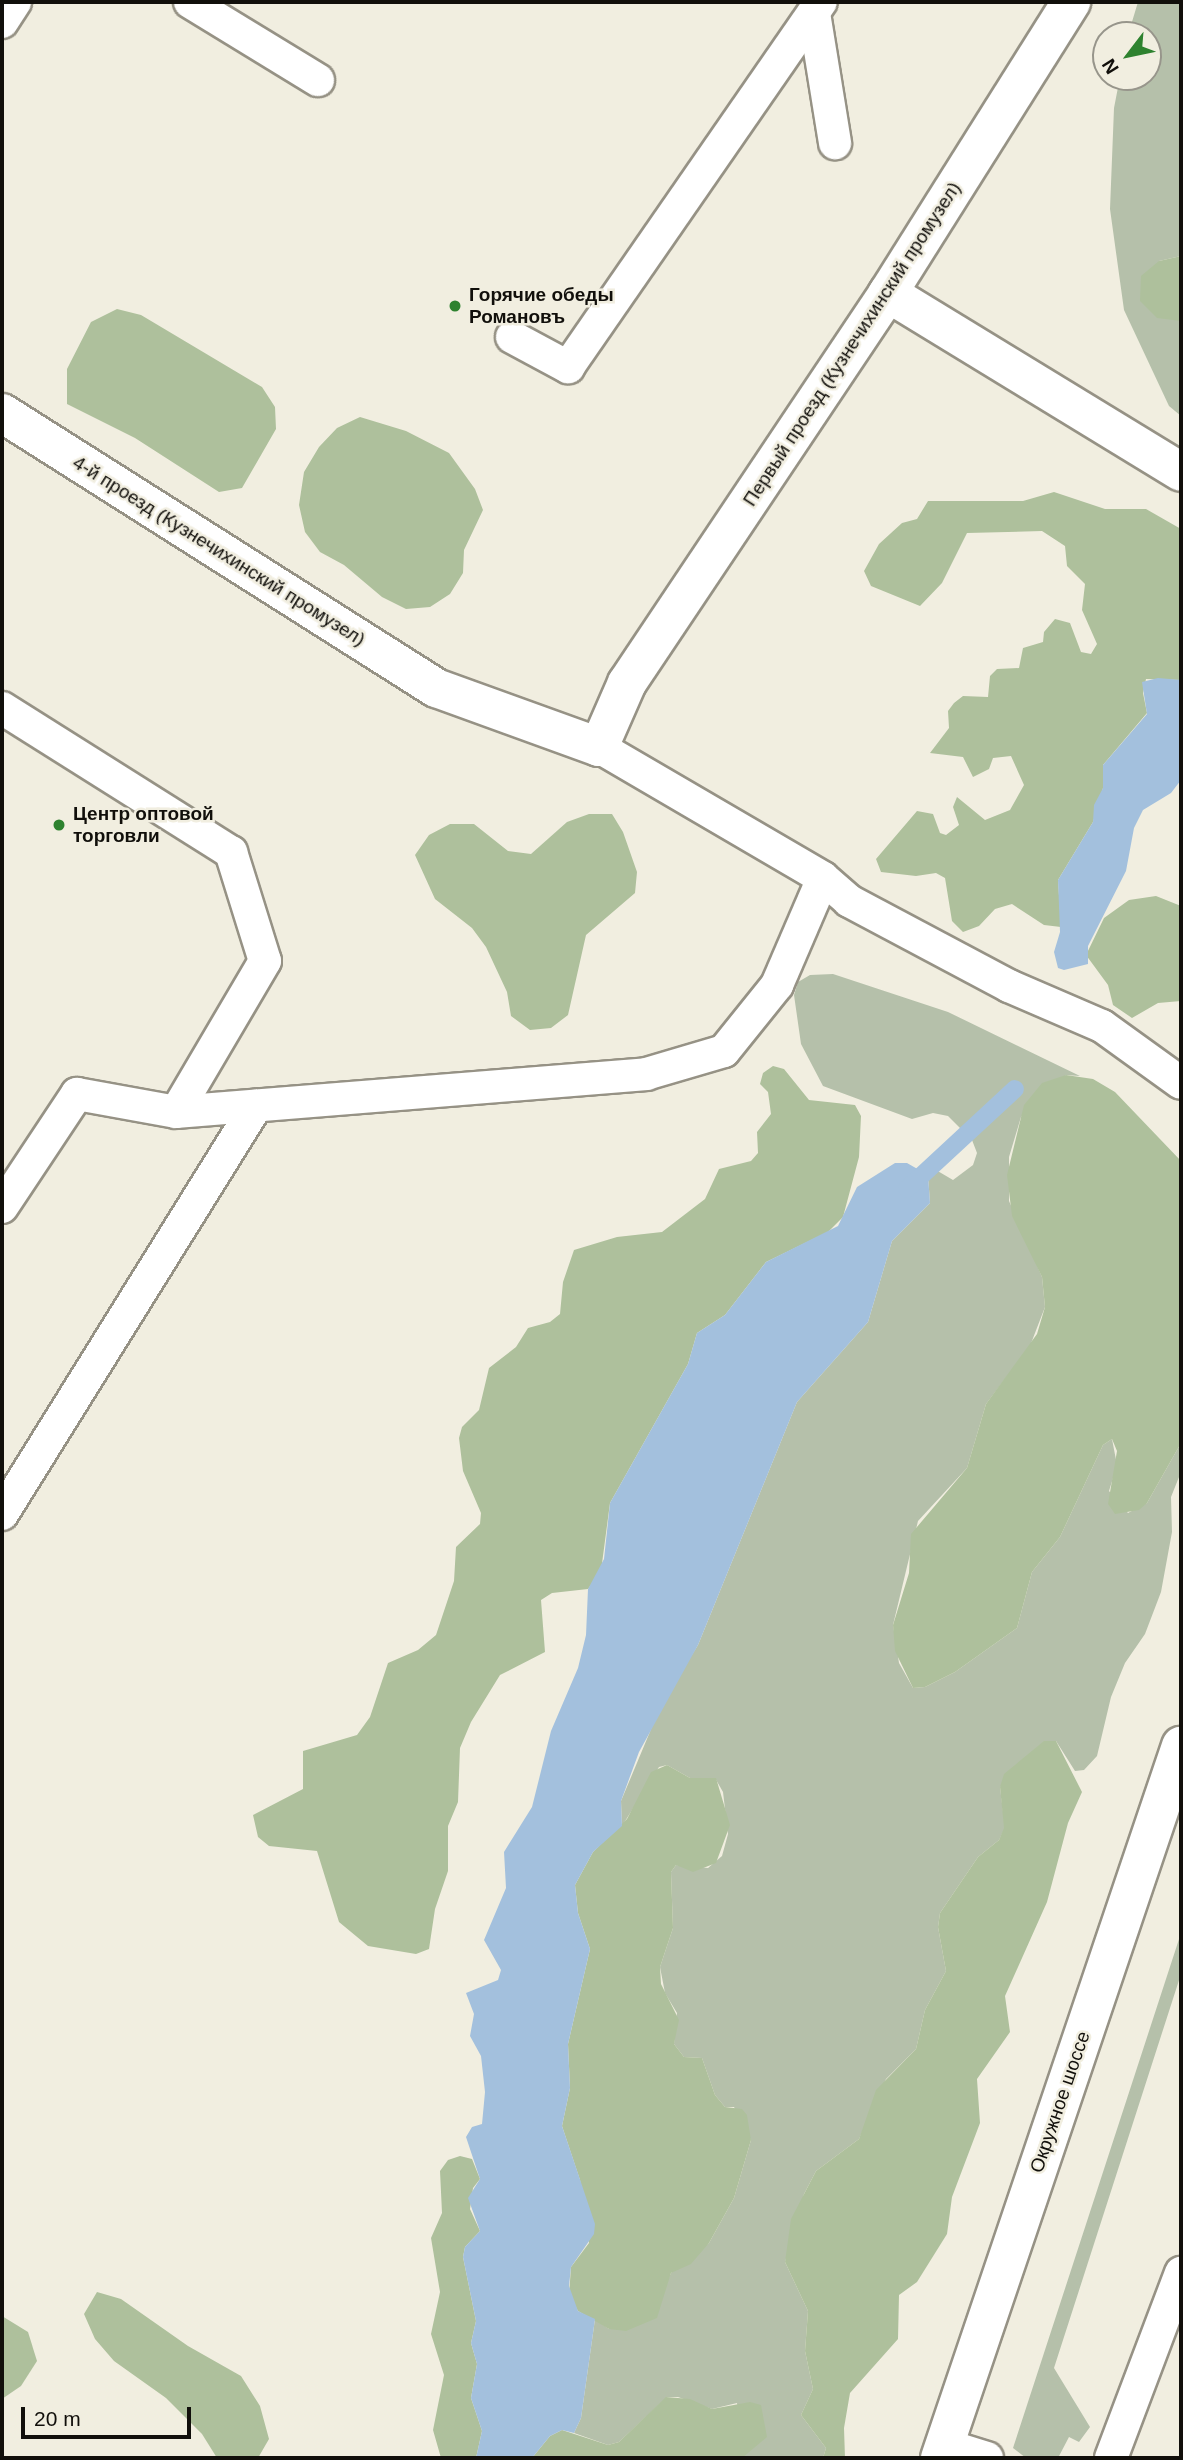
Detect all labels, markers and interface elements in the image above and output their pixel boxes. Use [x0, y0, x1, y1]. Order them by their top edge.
north arrow [1092, 21, 1162, 91]
text: N [1098, 55, 1123, 78]
street label: Первый проезд (Кузнечихинский промузел) [738, 178, 966, 510]
place label: Горячие обеды Романовъ [469, 284, 614, 328]
marker: Горячие обеды Романовъ [447, 298, 463, 314]
street label: 4-й проезд (Кузнечихинский промузел) [69, 451, 369, 651]
place label: Центр оптовой торговли [73, 803, 214, 847]
marker: Центр оптовой торговли [51, 817, 67, 833]
street label: Окружное шоссе [1025, 2028, 1095, 2176]
scale bar [24, 2394, 194, 2438]
text: 20 m [34, 2407, 81, 2430]

